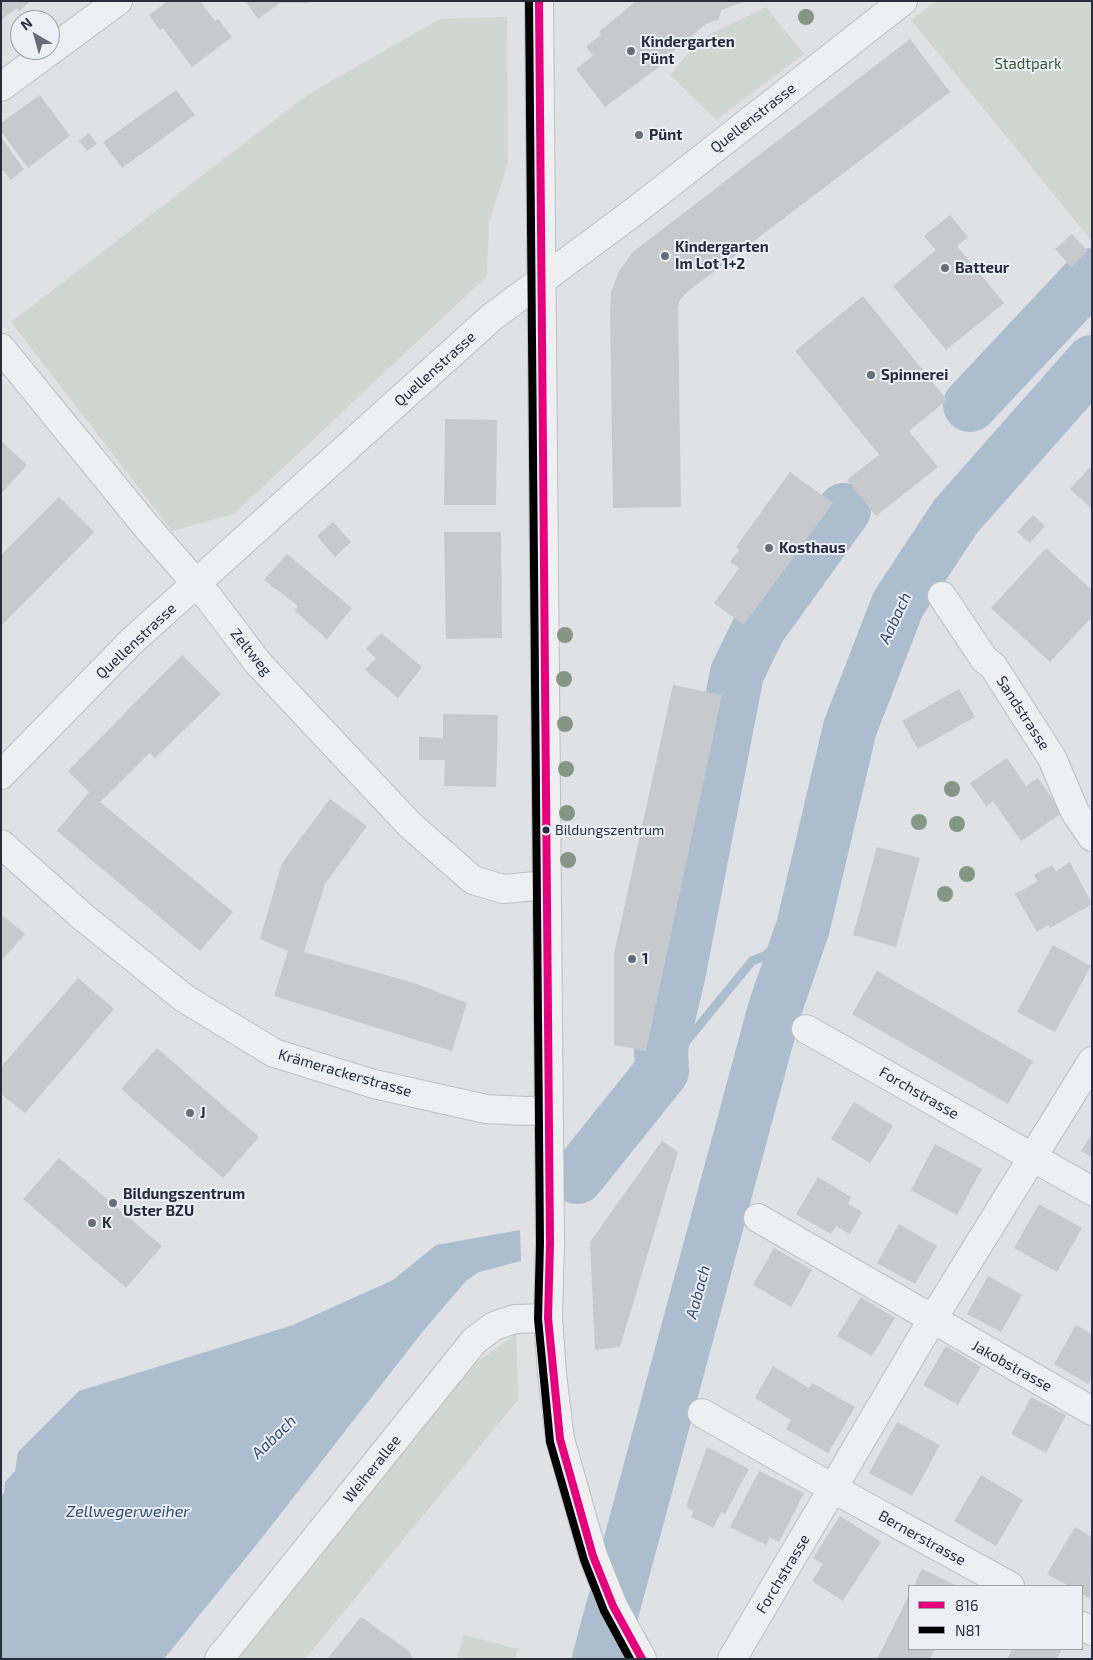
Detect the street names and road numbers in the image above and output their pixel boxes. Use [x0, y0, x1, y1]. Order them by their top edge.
street label: Quellenstrasse [707, 79, 799, 157]
street label: Quellenstrasse [391, 328, 479, 410]
street label: Quellenstrasse [92, 599, 180, 683]
street label: Zeltweg [227, 625, 275, 679]
street label: Sandstrasse [992, 673, 1054, 753]
street label: Krämerackerstrasse [276, 1045, 414, 1101]
street label: Forchstrasse [876, 1063, 962, 1123]
street label: Jakobstrasse [969, 1337, 1055, 1395]
street label: Weiherallee [339, 1432, 405, 1506]
street label: Bernerstrasse [875, 1507, 969, 1569]
street label: Forchstrasse [752, 1531, 814, 1617]

